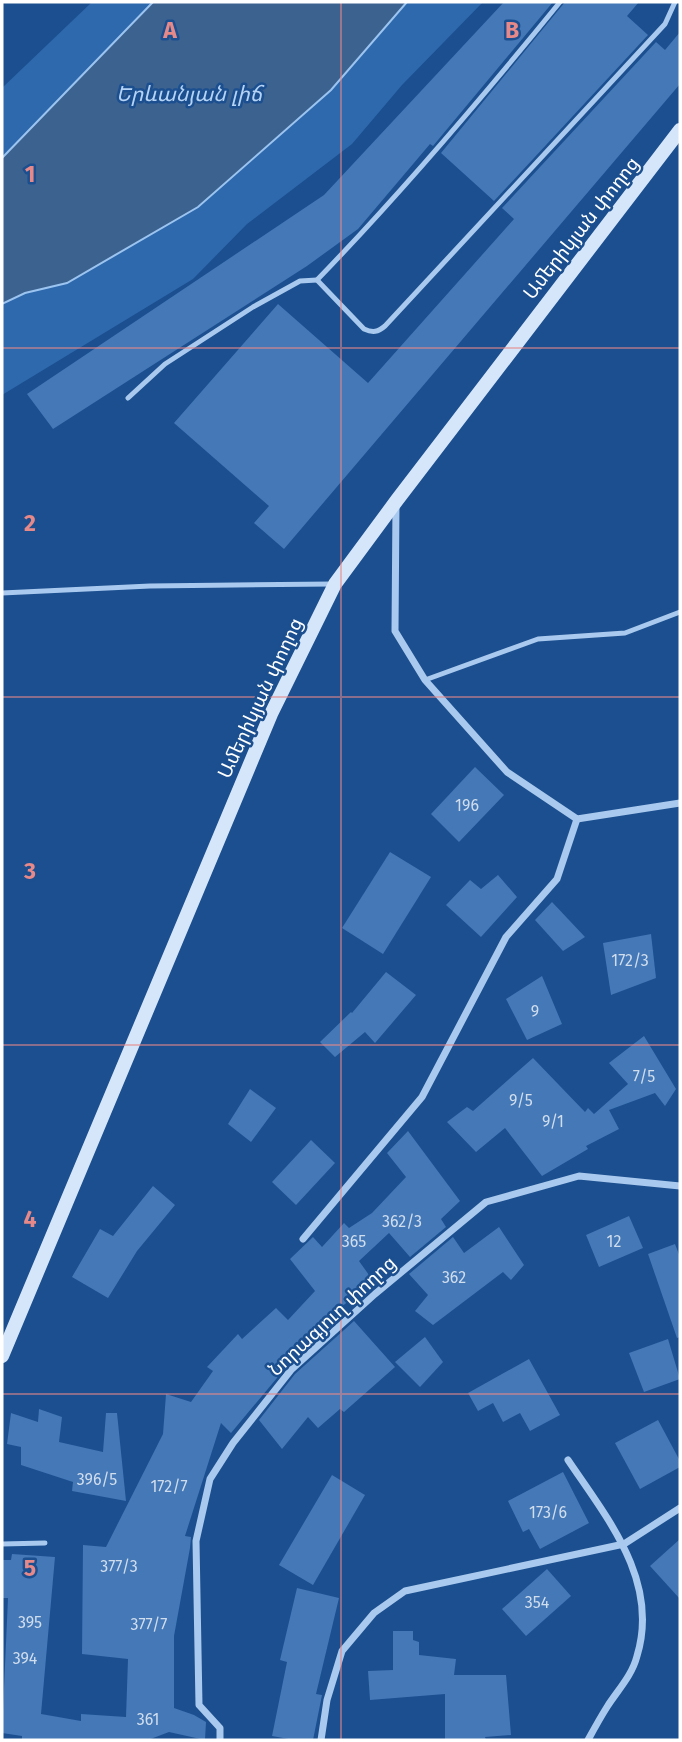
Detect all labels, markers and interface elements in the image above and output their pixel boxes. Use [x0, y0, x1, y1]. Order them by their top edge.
text: A [162, 16, 177, 44]
text: B [505, 16, 519, 44]
water label: Երևանյան լիճ [116, 81, 265, 107]
street label: Ամերիկյան փողոց [518, 152, 644, 304]
text: 1 [25, 160, 35, 188]
text: 2 [24, 509, 36, 537]
street label: Ամերիկյան փողոց [213, 614, 307, 782]
house number: 196 [455, 796, 479, 815]
text: 3 [23, 857, 36, 885]
house number: 172/3 [611, 951, 649, 970]
house number: 9 [531, 1002, 539, 1021]
house number: 7/5 [633, 1067, 655, 1086]
house number: 9/5 [509, 1091, 533, 1110]
house number: 9/1 [542, 1112, 564, 1131]
text: 4 [24, 1205, 37, 1233]
house number: 362/3 [382, 1212, 422, 1231]
house number: 365 [342, 1232, 366, 1251]
house number: 12 [607, 1232, 621, 1251]
street label: Նորագյուղ փողոց [264, 1251, 400, 1381]
house number: 362 [442, 1268, 466, 1287]
house number: 396/5 [77, 1470, 117, 1489]
house number: 172/7 [150, 1477, 188, 1496]
house number: 173/6 [529, 1503, 567, 1522]
text: 5 [24, 1554, 36, 1582]
house number: 377/3 [100, 1557, 138, 1576]
house number: 354 [525, 1593, 550, 1612]
house number: 395 [18, 1613, 42, 1632]
house number: 377/7 [131, 1615, 167, 1634]
house number: 394 [13, 1649, 38, 1668]
house number: 361 [137, 1710, 159, 1729]

